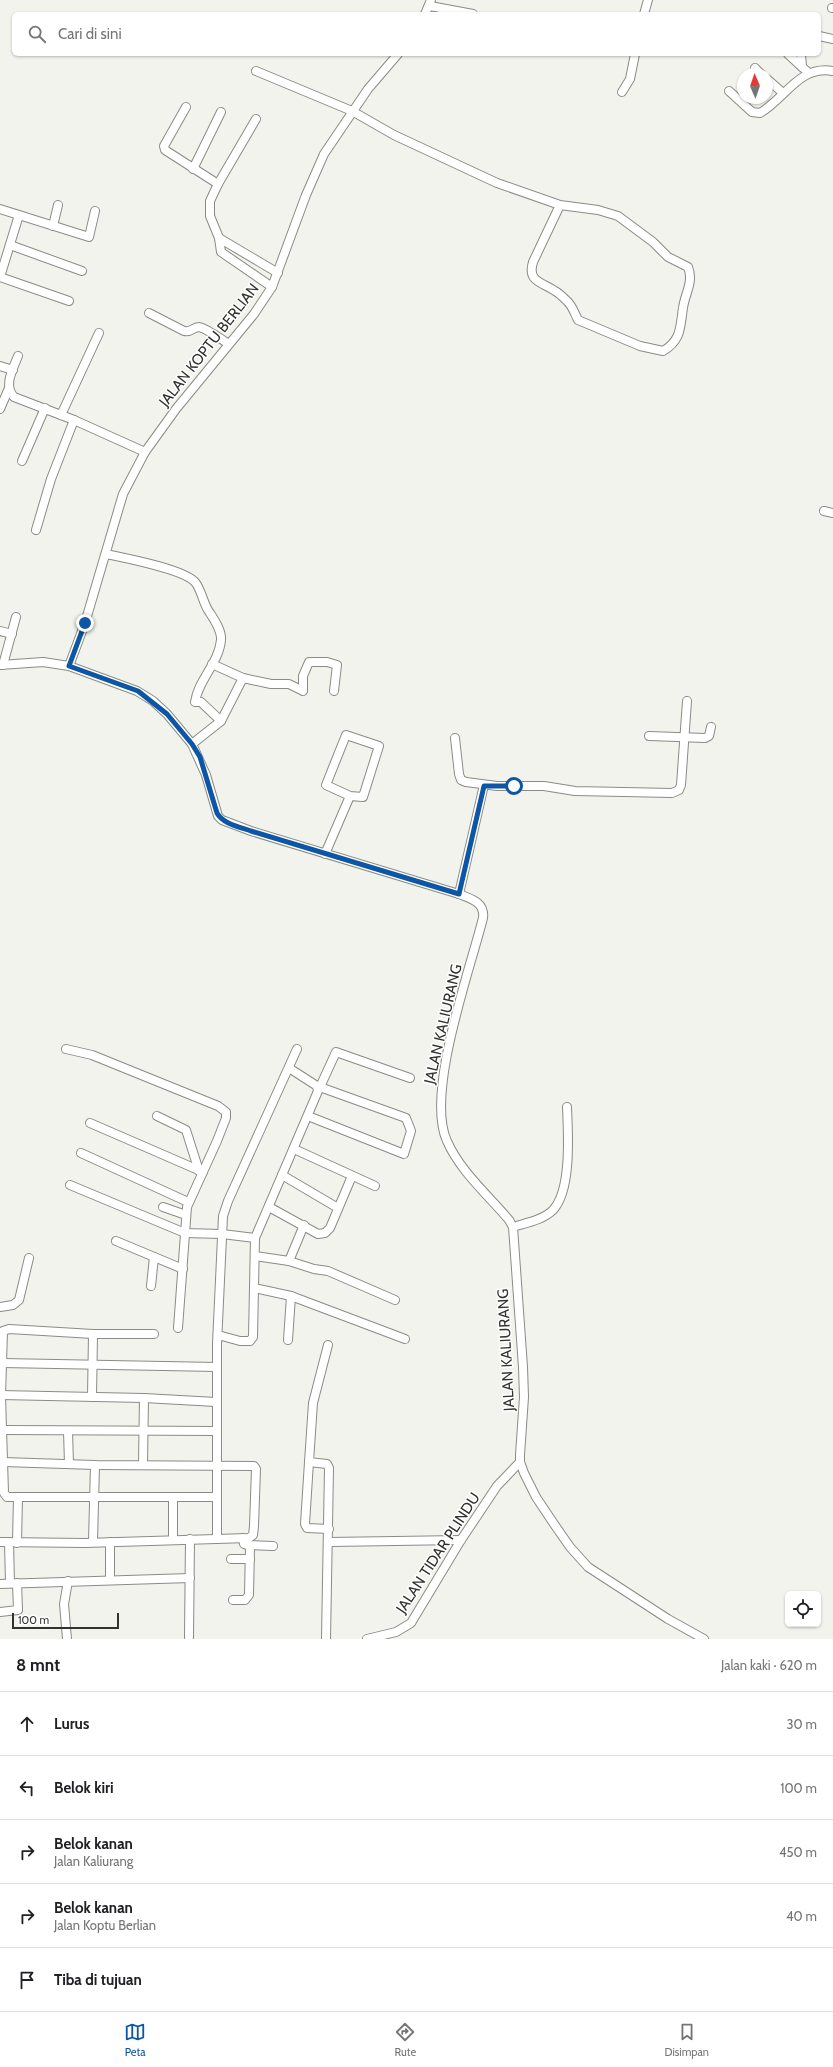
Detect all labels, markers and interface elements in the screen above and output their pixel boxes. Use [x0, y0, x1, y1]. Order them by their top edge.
search box [12, 12, 821, 56]
icon: search [26, 23, 48, 45]
text: Cari di sini [58, 25, 122, 43]
north arrow [737, 68, 773, 104]
street label: JALAN KOPTU BERLIAN [155, 280, 263, 411]
route end [76, 614, 94, 632]
route start [505, 777, 523, 795]
street label: JALAN KALIURANG [420, 962, 466, 1087]
street label: JALAN KALIURANG [494, 1288, 518, 1413]
street label: JALAN TIDAR PLINDU [392, 1489, 484, 1618]
map controls [785, 1591, 821, 1627]
button: locate [785, 1591, 821, 1627]
scale bar [12, 1611, 119, 1630]
text: 100 m [18, 1613, 49, 1627]
text: 8 mnt [16, 1655, 60, 1675]
text: Jalan kaki · 620 m [721, 1657, 817, 1673]
icon: ahead [16, 1713, 38, 1735]
text: Lurus [54, 1715, 89, 1733]
text: 30 m [787, 1716, 817, 1732]
icon: left [16, 1777, 38, 1799]
text: Belok kiri [54, 1779, 114, 1797]
text: 100 m [780, 1780, 817, 1796]
text: Belok kanan [54, 1835, 133, 1853]
icon: right [16, 1841, 38, 1863]
text: 450 m [779, 1844, 817, 1860]
text: Jalan Kaliurang [54, 1853, 133, 1869]
text: Belok kanan [54, 1899, 133, 1917]
icon: right [16, 1905, 38, 1927]
text: 40 m [786, 1908, 817, 1924]
text: Jalan Koptu Berlian [54, 1917, 156, 1933]
icon: arrive [16, 1969, 38, 1991]
text: Tiba di tujuan [54, 1971, 142, 1989]
tab: Peta [124, 2021, 146, 2059]
tab: Rute [394, 2021, 416, 2059]
tab: Disimpan [665, 2021, 709, 2059]

